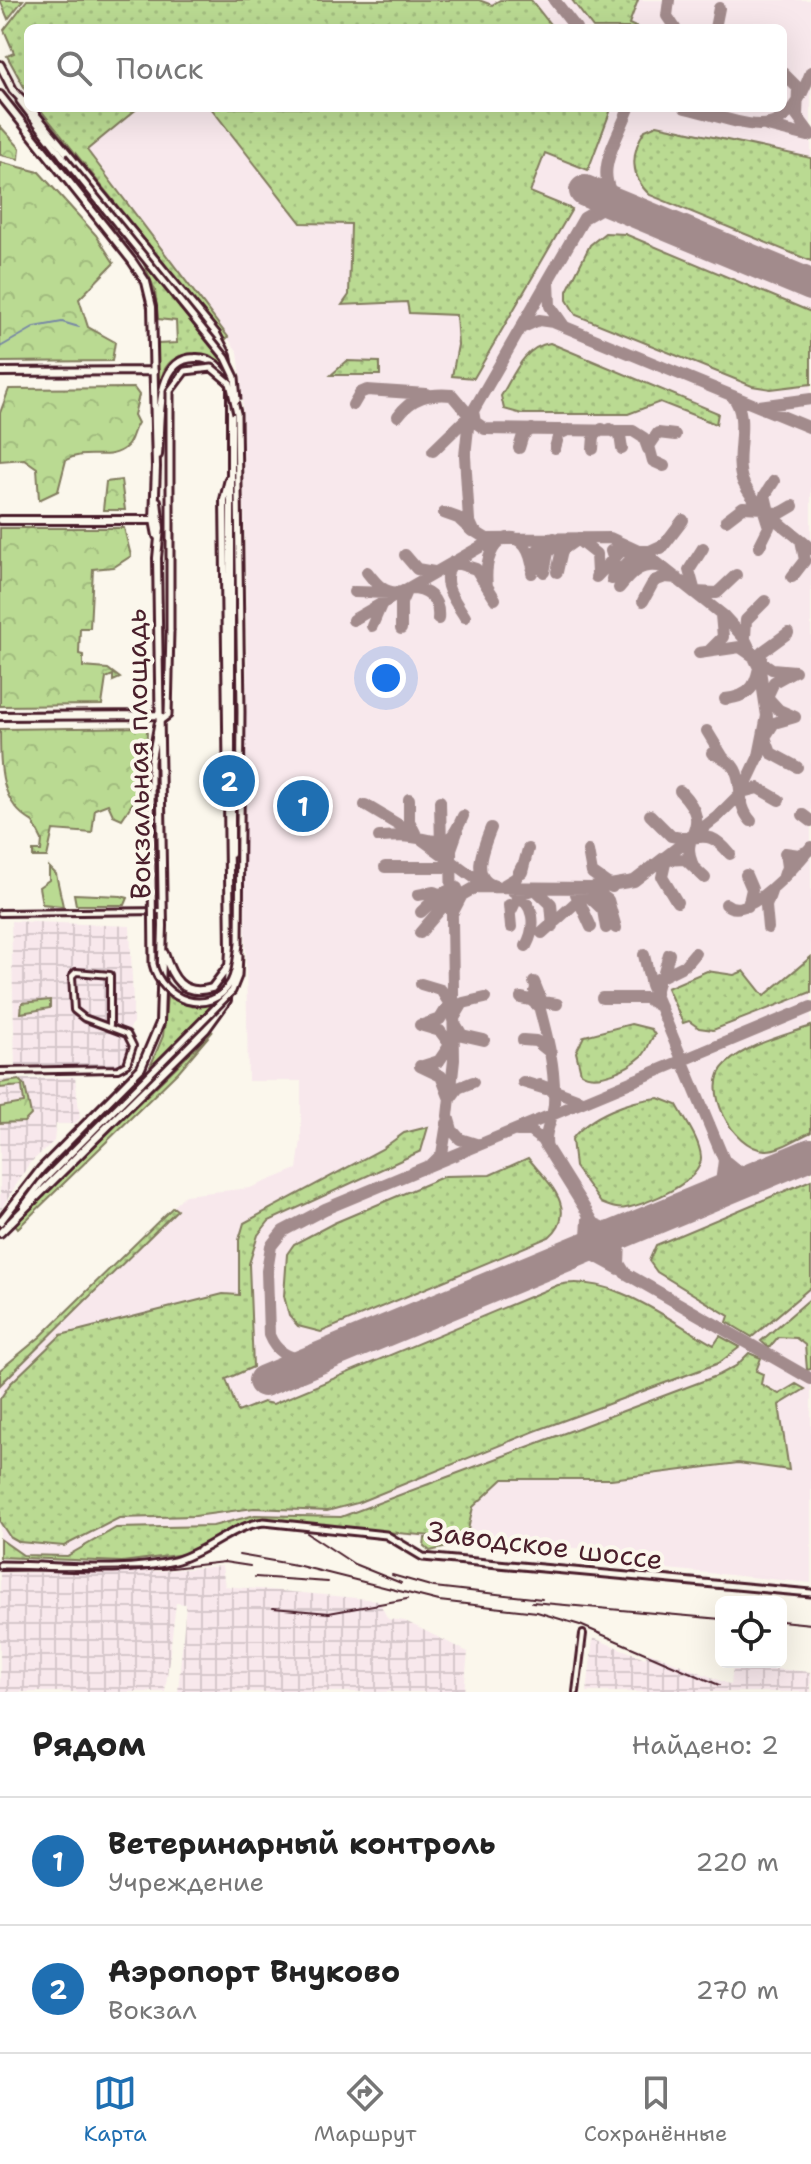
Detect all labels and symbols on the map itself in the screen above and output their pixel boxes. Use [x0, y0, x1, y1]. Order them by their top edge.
street label: Вокзальная площадь [116, 608, 160, 900]
your location [366, 658, 406, 698]
pin: 2 [203, 751, 255, 811]
pin: 1 [277, 776, 329, 836]
street label: Заводское шоссе [425, 1512, 665, 1578]

